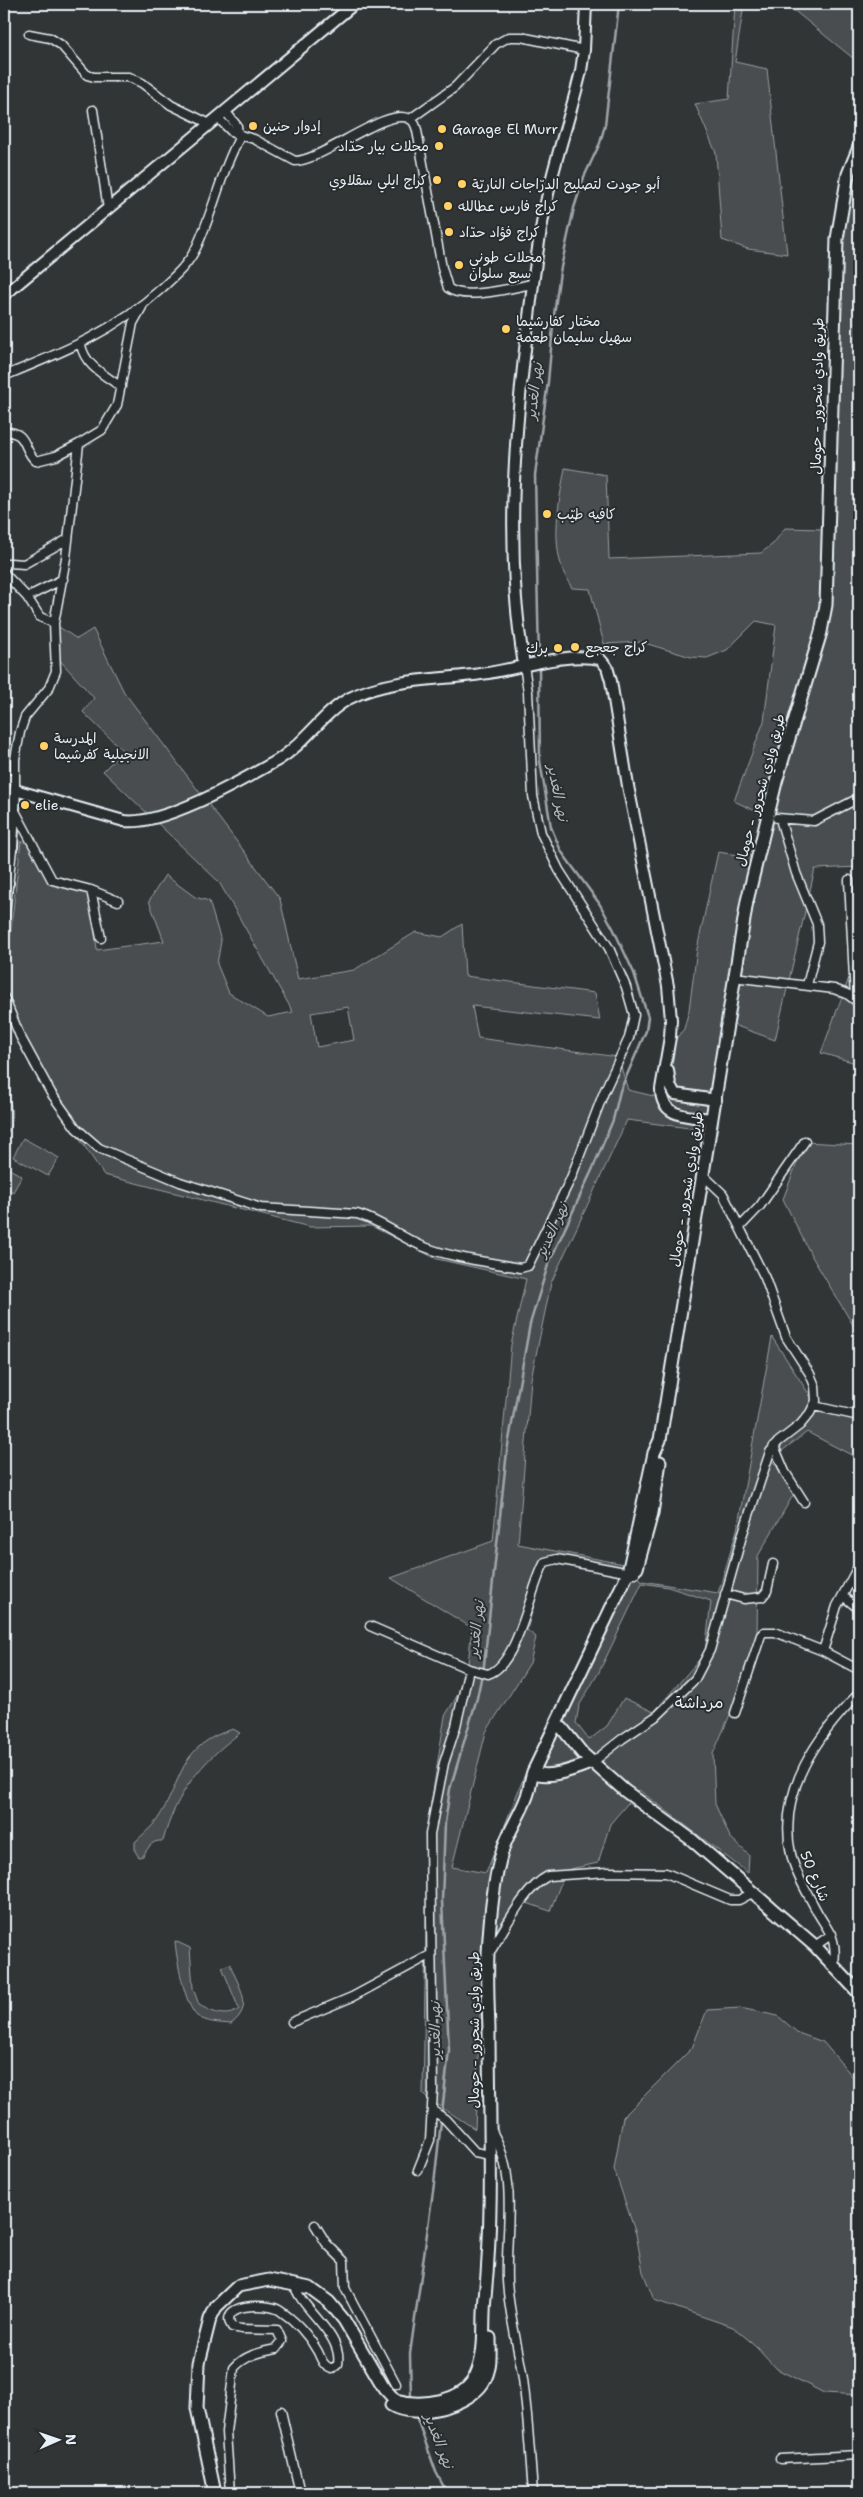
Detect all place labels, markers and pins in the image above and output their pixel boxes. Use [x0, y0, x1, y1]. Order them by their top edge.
place label: إدوار حنين [263, 117, 321, 135]
marker: إدوار حنين [247, 120, 259, 132]
place label: Garage El Murr [452, 120, 559, 138]
marker: Garage El Murr [436, 123, 448, 135]
place label: محلات بيار حدّاد [338, 137, 429, 155]
marker: محلات بيار حدّاد [433, 140, 445, 152]
place label: كراج ايلي سقلاوي [329, 171, 427, 193]
marker: كراج ايلي سقلاوي [431, 174, 443, 186]
place label: أبو جودت لتصليح الدرّاجات الناريّة [472, 175, 660, 194]
marker: أبو جودت لتصليح الدرّاجات الناريّة [456, 178, 468, 190]
place label: كراج فارس عطالله [458, 197, 558, 216]
marker: كراج فارس عطالله [442, 200, 454, 212]
place label: كراج فؤاد حدّاد [459, 223, 540, 242]
marker: كراج فؤاد حدّاد [443, 226, 455, 238]
place label: محلات طوني سبع سلوان [469, 248, 542, 284]
marker: محلات طوني سبع سلوان [453, 259, 465, 271]
place label: مختار كفارشيما سهيل سليمان طعمة [516, 312, 632, 346]
marker: مختار كفارشيما سهيل سليمان طعمة [500, 323, 512, 335]
place label: كافيه طيّب [557, 505, 615, 523]
marker: كافيه طيّب [541, 508, 553, 520]
place label: كراج جعجع [585, 638, 648, 658]
place label: برك [526, 639, 548, 657]
marker: كراج جعجع [569, 641, 581, 653]
marker: برك [552, 642, 564, 654]
place label: المدرسة الانجيلية كفرشيما [54, 729, 149, 763]
marker: المدرسة الانجيلية كفرشيما [38, 740, 50, 752]
place label: elie [35, 796, 59, 814]
marker: elie [19, 799, 31, 811]

